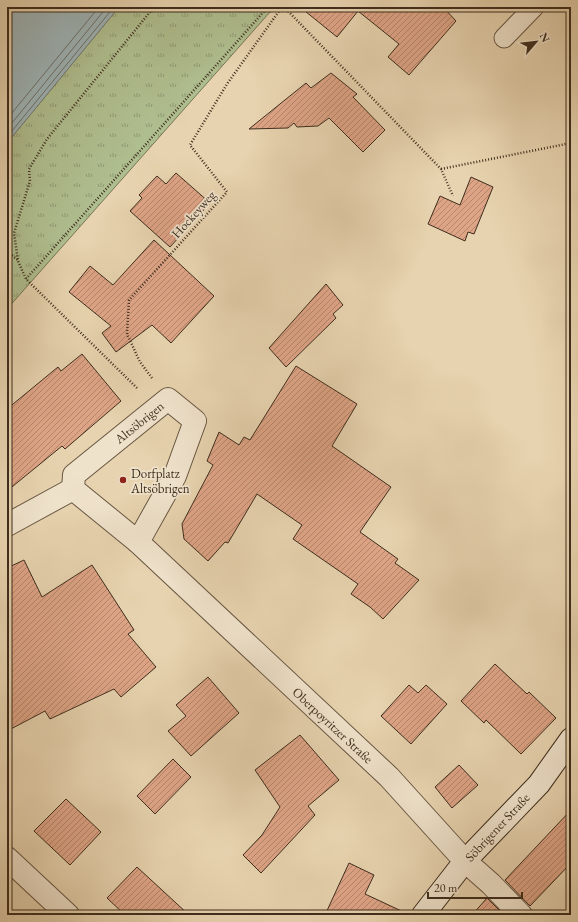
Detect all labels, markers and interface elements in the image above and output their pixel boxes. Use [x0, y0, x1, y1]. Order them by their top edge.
north arrow [516, 22, 556, 62]
text: N [537, 30, 553, 45]
street label: Hockeyweg [168, 187, 219, 242]
street label: Altsöbrigen [110, 397, 168, 448]
place label: Dorfplatz Altsöbrigen [130, 465, 190, 497]
marker: Dorfplatz Altsöbrigen [118, 475, 128, 485]
street label: Oberpoyritzer Straße [289, 684, 377, 767]
street label: Söbrigener Straße [461, 790, 533, 865]
scale bar [428, 874, 522, 900]
text: 20 m [434, 880, 458, 896]

